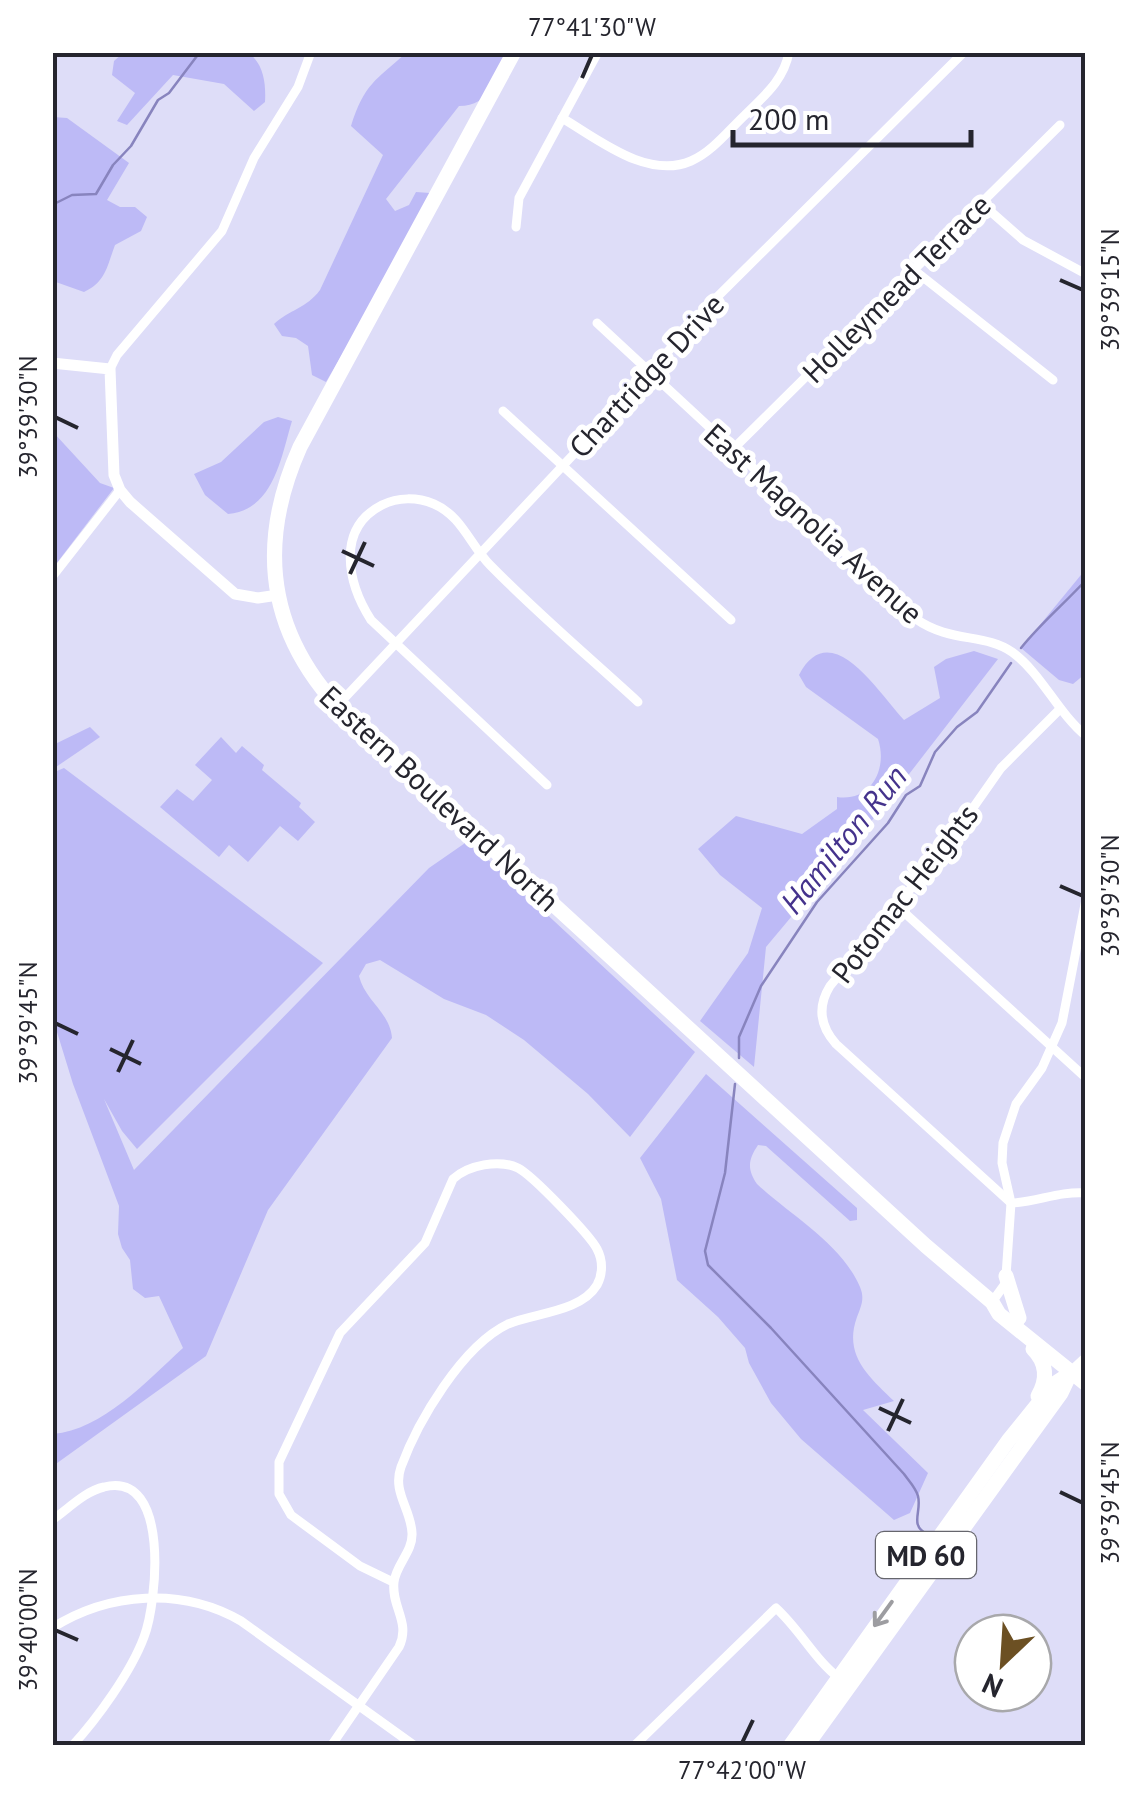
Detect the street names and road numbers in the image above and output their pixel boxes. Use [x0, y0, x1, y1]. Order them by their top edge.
street label: Holleymead Terrace [793, 185, 999, 391]
street label: Chartridge Drive [560, 285, 732, 465]
street label: East Magnolia Avenue [696, 414, 932, 632]
street label: Eastern Boulevard North [312, 677, 568, 919]
street label: Potomac Heights [822, 796, 986, 990]
road number: MD 60 [876, 1532, 976, 1578]

